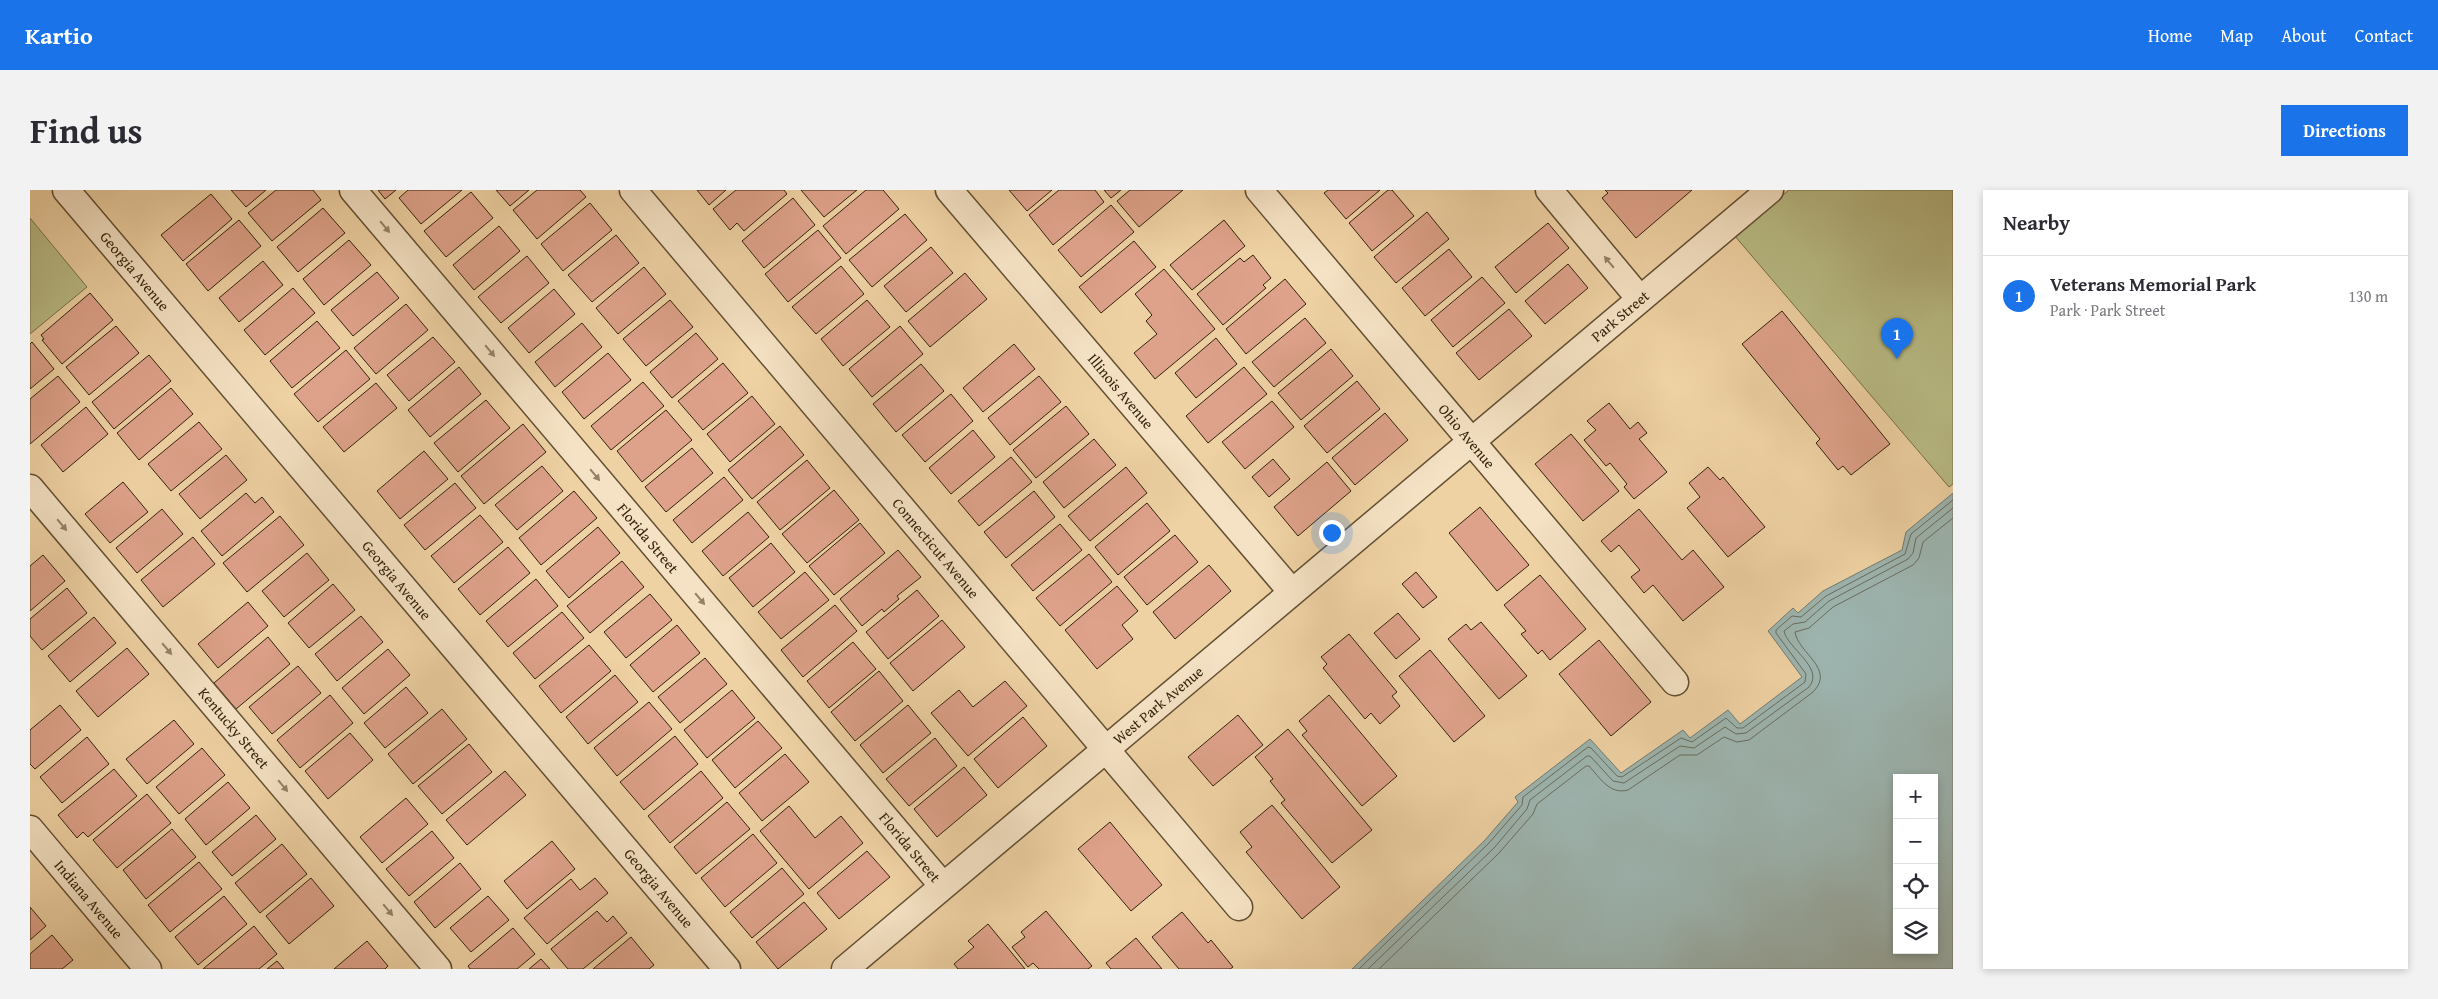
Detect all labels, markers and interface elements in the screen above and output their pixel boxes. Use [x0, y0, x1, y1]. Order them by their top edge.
text: Kartio [25, 18, 93, 53]
text: Home [2148, 22, 2192, 49]
text: Map [2220, 22, 2253, 49]
text: About [2281, 22, 2327, 49]
text: Contact [2355, 22, 2413, 49]
text: Find us [30, 105, 143, 156]
button: Directions [2281, 105, 2408, 156]
text: Nearby [2003, 207, 2070, 238]
one-way arrow [379, 221, 390, 234]
street label: Georgia Avenue [96, 227, 174, 315]
one-way arrow [1603, 256, 1615, 268]
text: Veterans Memorial Park [2050, 270, 2256, 298]
text: 1 [2015, 284, 2023, 308]
text: 130 m [2348, 284, 2388, 308]
street label: Park Street [1586, 285, 1654, 347]
text: Park · Park Street [2050, 298, 2165, 322]
pin: 1 [1881, 318, 1913, 359]
one-way arrow [484, 345, 495, 357]
street label: Illinois Avenue [1083, 349, 1159, 433]
street label: Ohio Avenue [1434, 399, 1500, 473]
one-way arrow [589, 469, 600, 481]
street label: Connecticut Avenue [888, 493, 984, 603]
street label: Florida Street [612, 498, 684, 578]
one-way arrow [56, 518, 67, 531]
your location [1319, 520, 1345, 546]
street label: Georgia Avenue [358, 536, 436, 624]
one-way arrow [694, 593, 705, 605]
one-way arrow [161, 642, 172, 655]
street label: West Park Avenue [1108, 661, 1208, 749]
street label: Kentucky Street [194, 683, 275, 774]
map controls [1893, 774, 1938, 954]
button: + [1893, 774, 1938, 819]
one-way arrow [277, 780, 288, 792]
street label: Florida Street [874, 807, 946, 887]
button: − [1893, 819, 1938, 864]
street label: Georgia Avenue [620, 844, 698, 932]
street label: Indiana Avenue [50, 855, 128, 943]
button: locate [1893, 864, 1938, 909]
one-way arrow [382, 904, 393, 916]
button: layers [1893, 909, 1938, 954]

